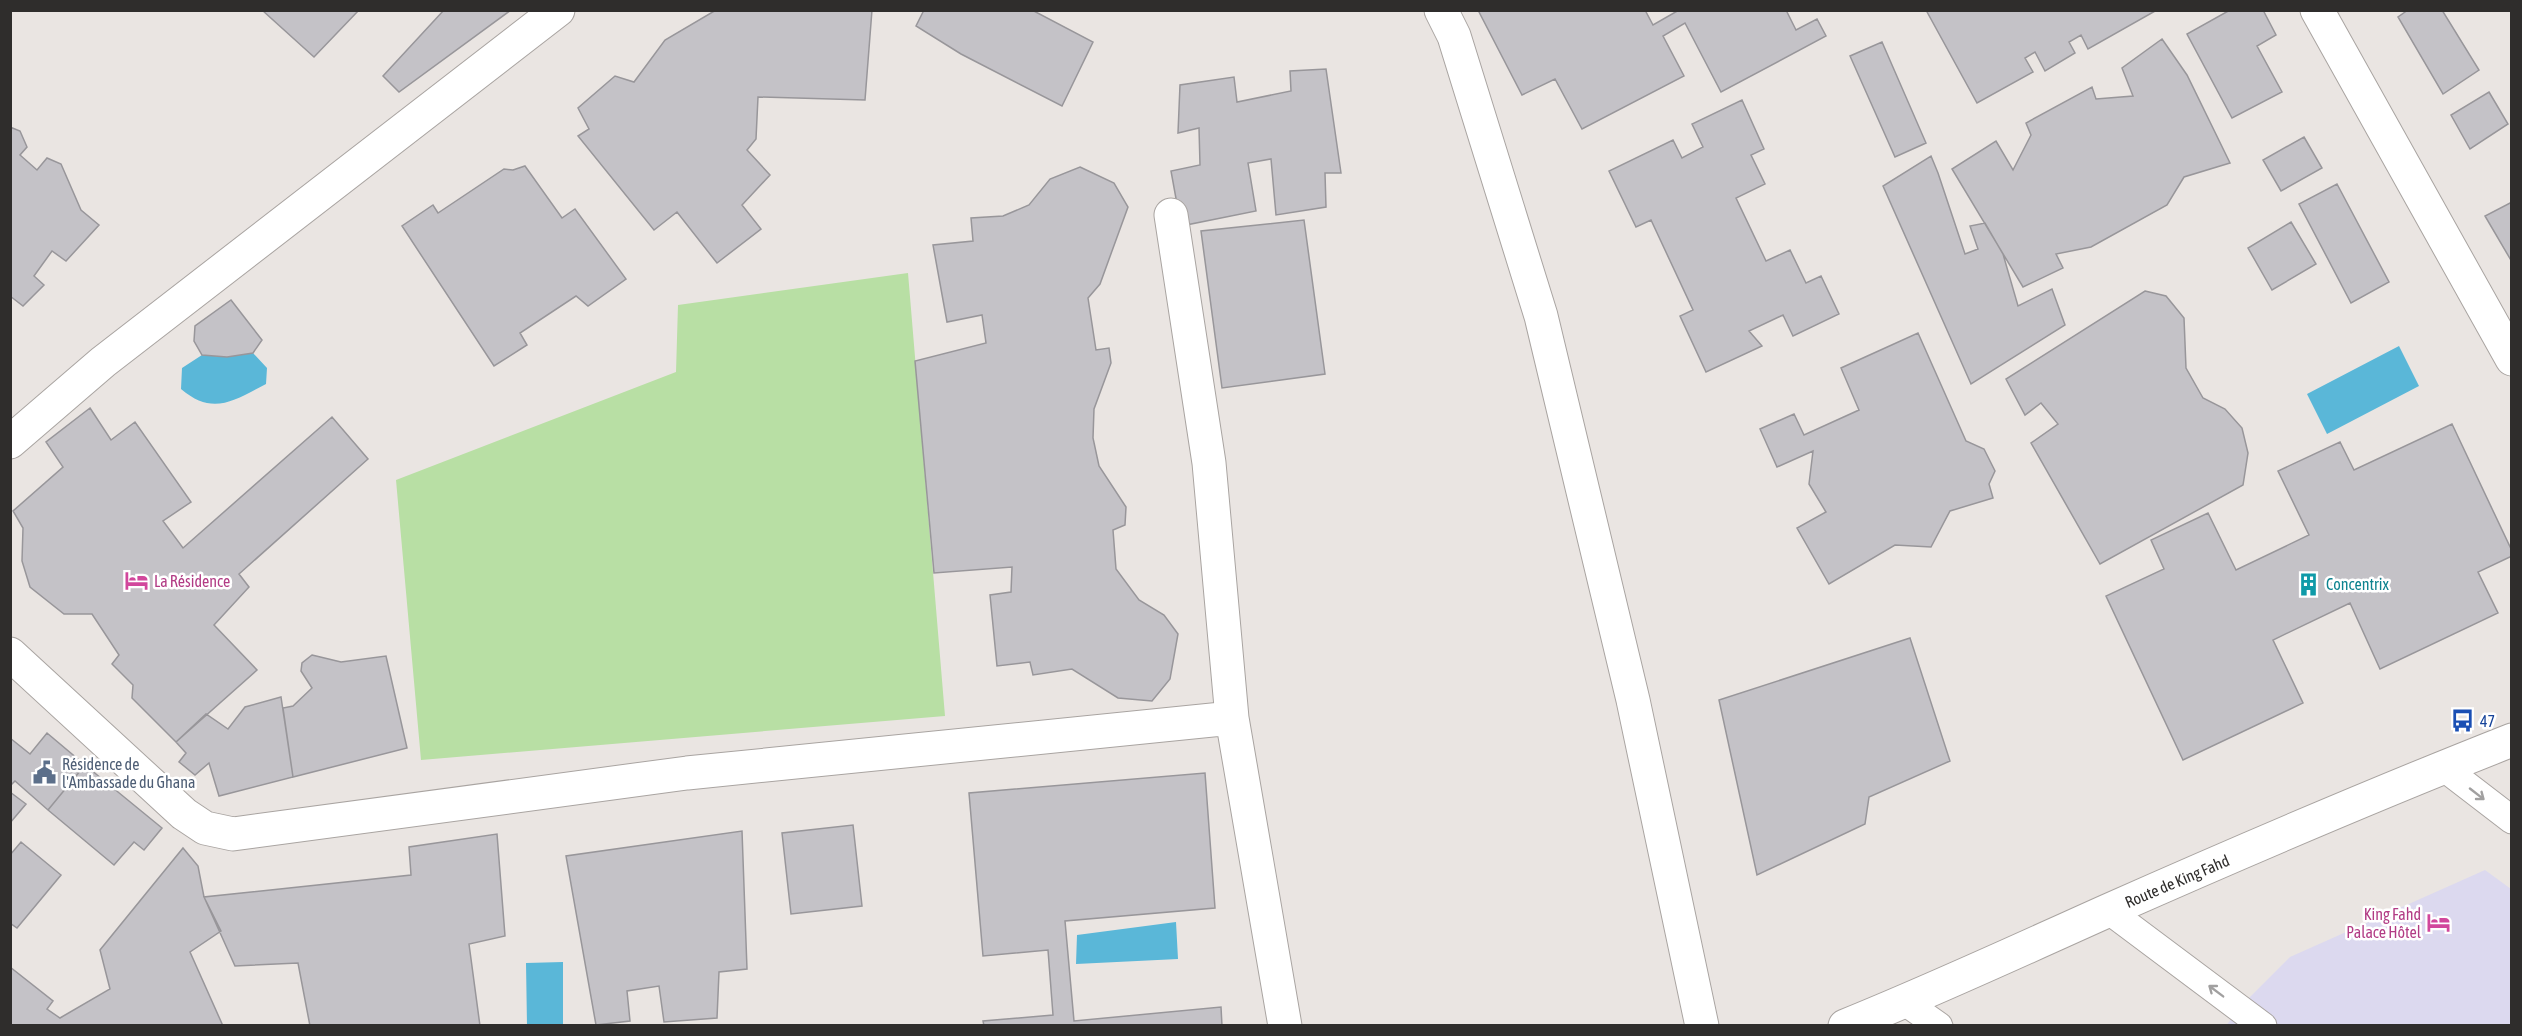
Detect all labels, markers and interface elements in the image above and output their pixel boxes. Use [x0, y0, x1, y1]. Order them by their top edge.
hotel icon: La Résidence [123, 568, 149, 594]
building icon: Concentrix [2295, 571, 2321, 597]
place label: La Résidence [154, 572, 230, 590]
place label: Concentrix [2326, 575, 2389, 593]
bus stop icon: 47 [2449, 708, 2475, 734]
place label: 47 [2480, 712, 2495, 730]
place label: Résidence de l'Ambassade du Ghana [62, 755, 195, 791]
public building icon: Résidence de l'Ambassade du Ghana [31, 760, 57, 786]
one-way arrow [2469, 787, 2485, 800]
street label: Route de King Fahd [2122, 851, 2232, 912]
place label: King Fahd Palace Hôtel [2346, 905, 2422, 941]
hotel icon: King Fahd Palace Hôtel [2426, 910, 2452, 936]
one-way arrow [2209, 985, 2225, 997]

